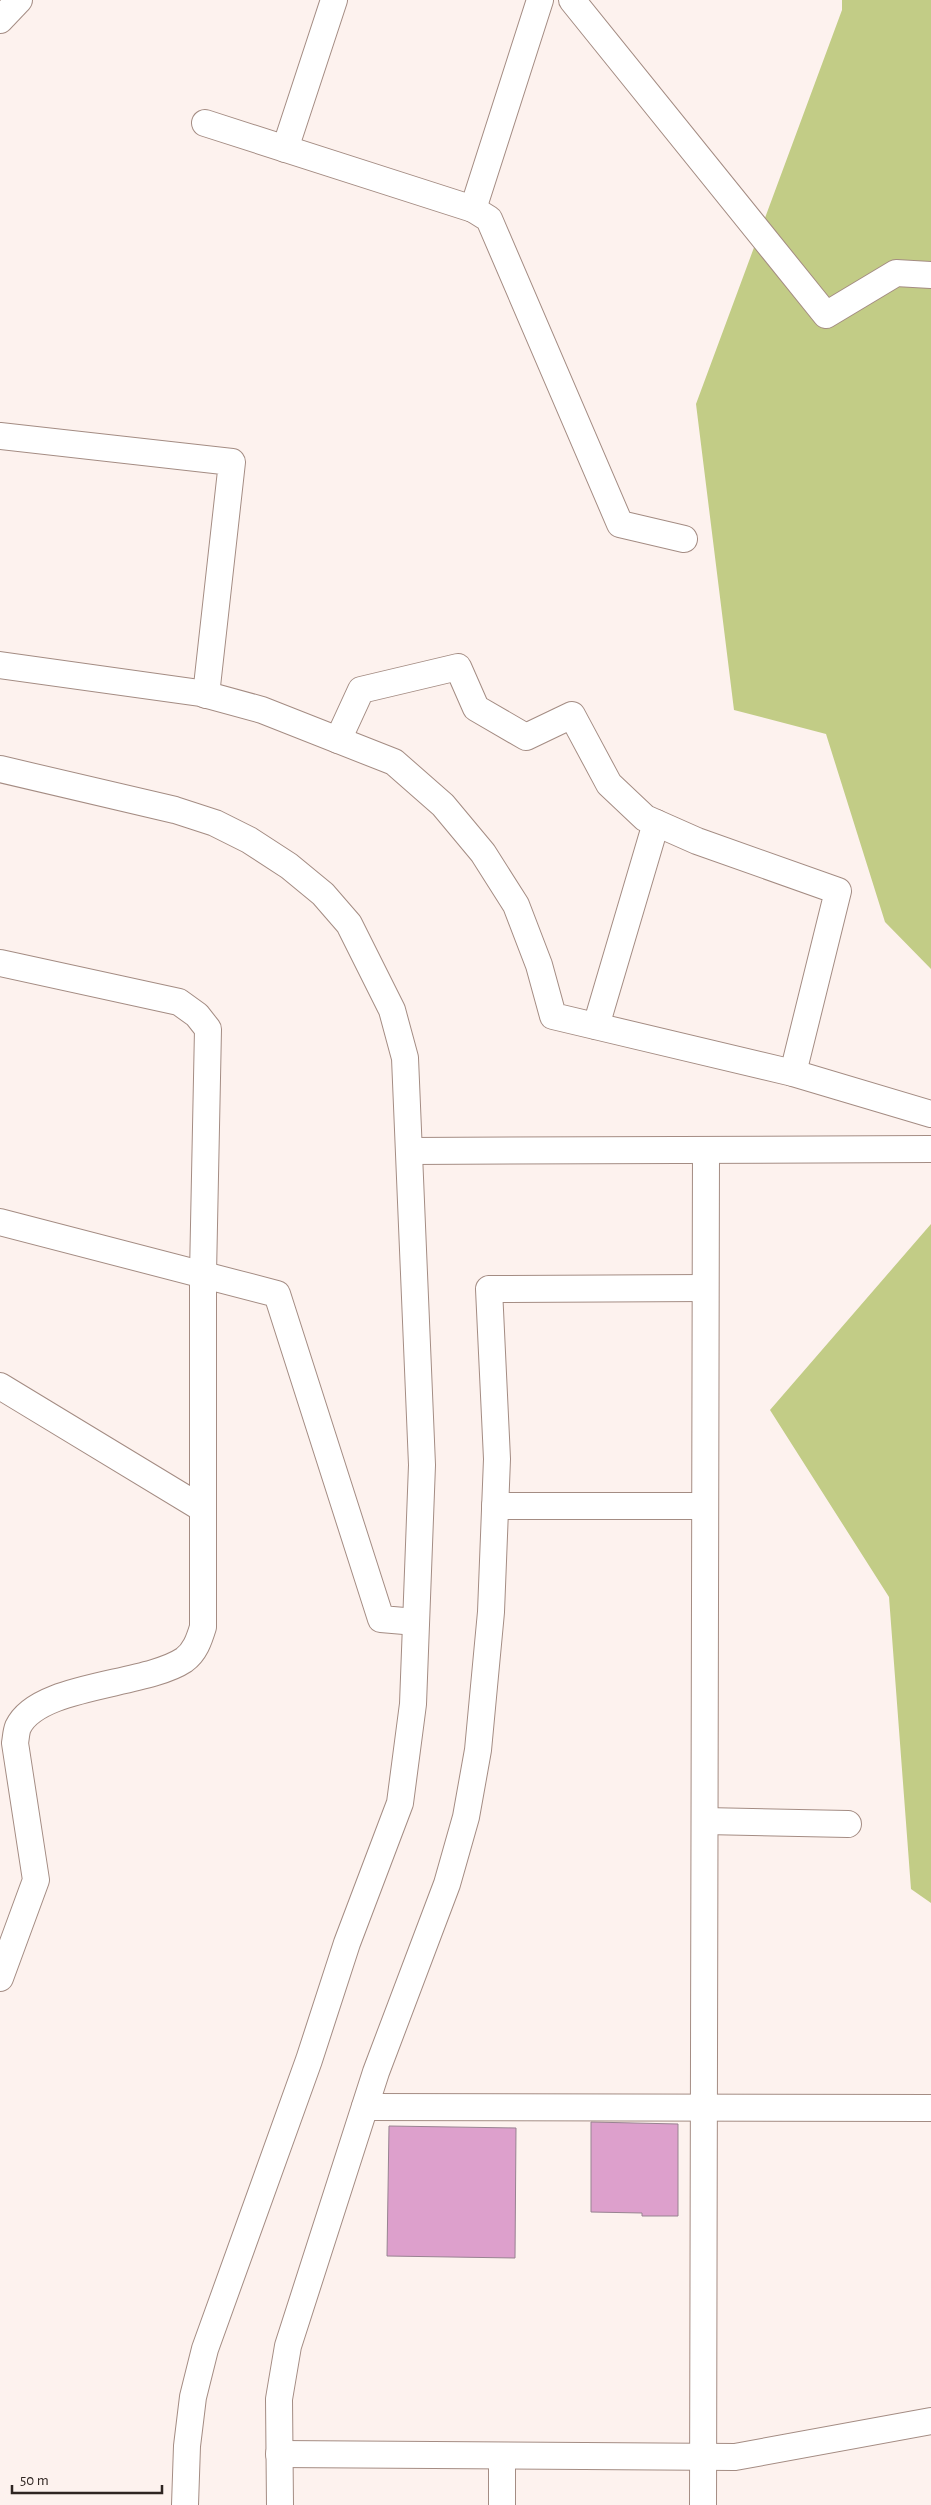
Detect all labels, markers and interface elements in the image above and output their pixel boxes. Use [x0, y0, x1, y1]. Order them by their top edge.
scale bar [12, 2462, 162, 2494]
text: 50 m [20, 2473, 49, 2488]

